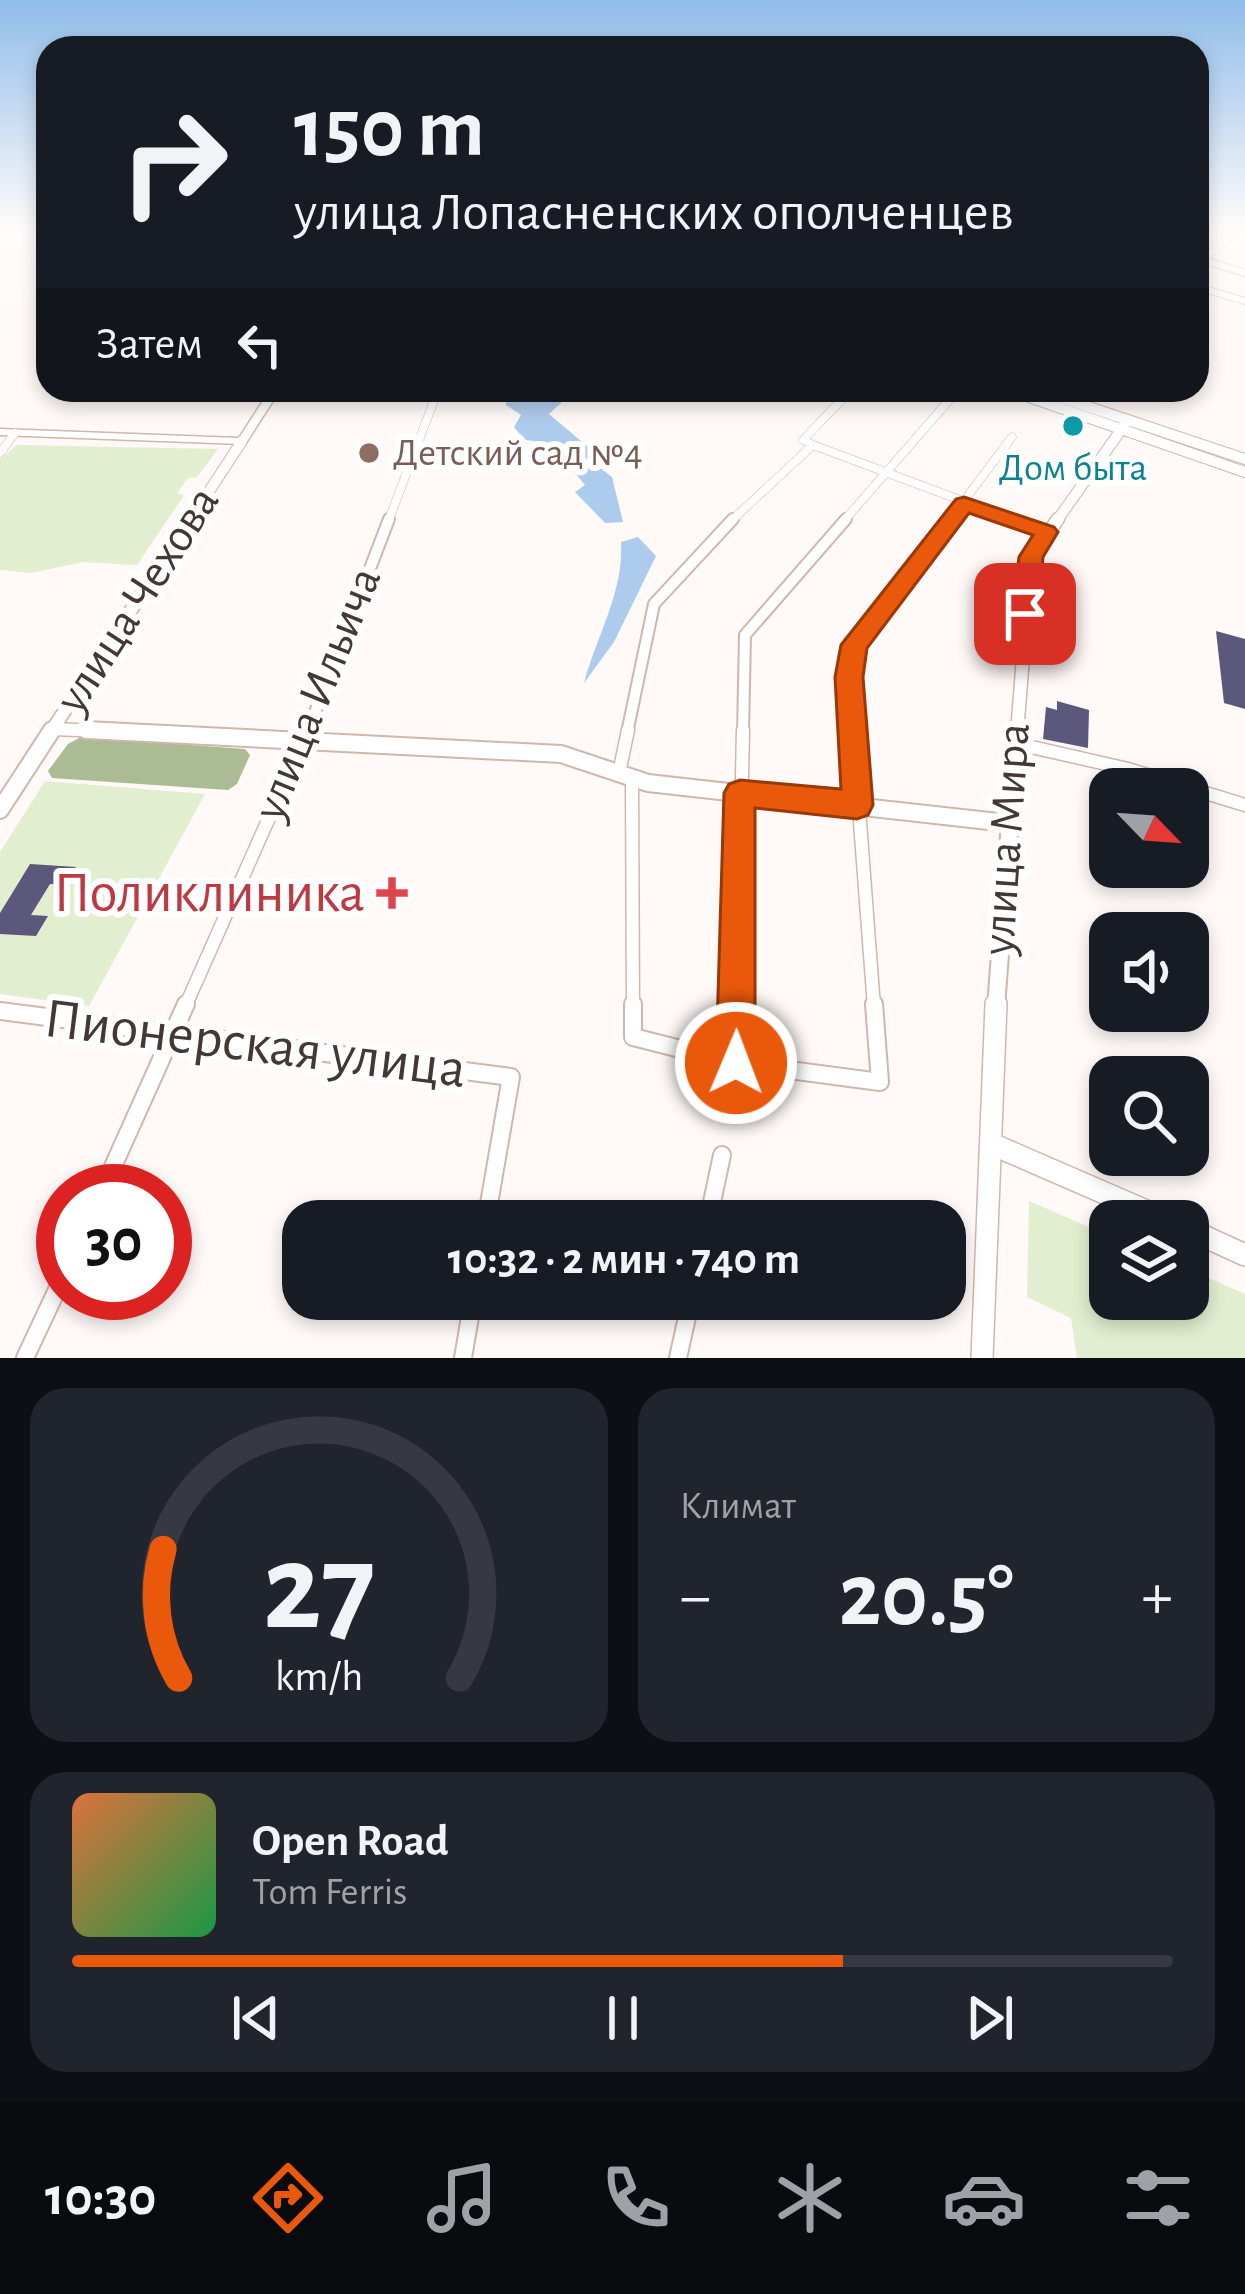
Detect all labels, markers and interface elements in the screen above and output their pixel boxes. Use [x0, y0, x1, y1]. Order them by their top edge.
icon: right [96, 84, 252, 240]
text: 150 m [294, 88, 485, 172]
text: улица Лопасненских ополченцев [294, 186, 1014, 240]
icon: left [227, 312, 293, 378]
text: Затем [96, 322, 203, 367]
marker: Дом быта [1060, 413, 1086, 439]
place label: Детский сад №4 [393, 434, 643, 473]
marker: Детский сад №4 [356, 440, 382, 466]
place label: Дом быта [999, 449, 1147, 488]
street label: улица Чехова [47, 478, 229, 723]
street label: улица Ильича [245, 561, 390, 828]
pin [974, 563, 1076, 665]
icon: arrive [992, 581, 1058, 647]
street label: улица Мира [975, 721, 1039, 958]
north arrow [1089, 768, 1209, 888]
map controls [1089, 768, 1209, 1320]
place label: Поликлиника [53, 865, 365, 922]
marker: Поликлиника [376, 877, 408, 909]
button: sound [1089, 912, 1209, 1032]
street label: Пионерская улица [41, 990, 469, 1098]
position arrow [673, 1000, 799, 1126]
button: search [1089, 1056, 1209, 1176]
speed limit sign: 30 [36, 1164, 192, 1320]
button: layers [1089, 1200, 1209, 1320]
text: 10:32 · 2 мин · 740 m [448, 1237, 800, 1282]
text: Климат [680, 1487, 796, 1526]
text: 27 [262, 1527, 375, 1652]
text: 20.5° [839, 1552, 1014, 1642]
text: − [680, 1564, 711, 1630]
text: + [1141, 1564, 1173, 1630]
text: km/h [275, 1656, 363, 1699]
text: Open Road [252, 1819, 449, 1864]
text: Tom Ferris [252, 1873, 408, 1912]
icon: previous [223, 1985, 289, 2051]
icon: pause [590, 1985, 656, 2051]
icon: next [957, 1985, 1023, 2051]
icon: directions [246, 2156, 330, 2240]
icon: music [420, 2156, 504, 2240]
icon: phone [594, 2156, 678, 2240]
icon: climate [768, 2156, 852, 2240]
icon: car [942, 2156, 1026, 2240]
icon: filters [1116, 2156, 1200, 2240]
text: 10:30 [45, 2171, 156, 2225]

